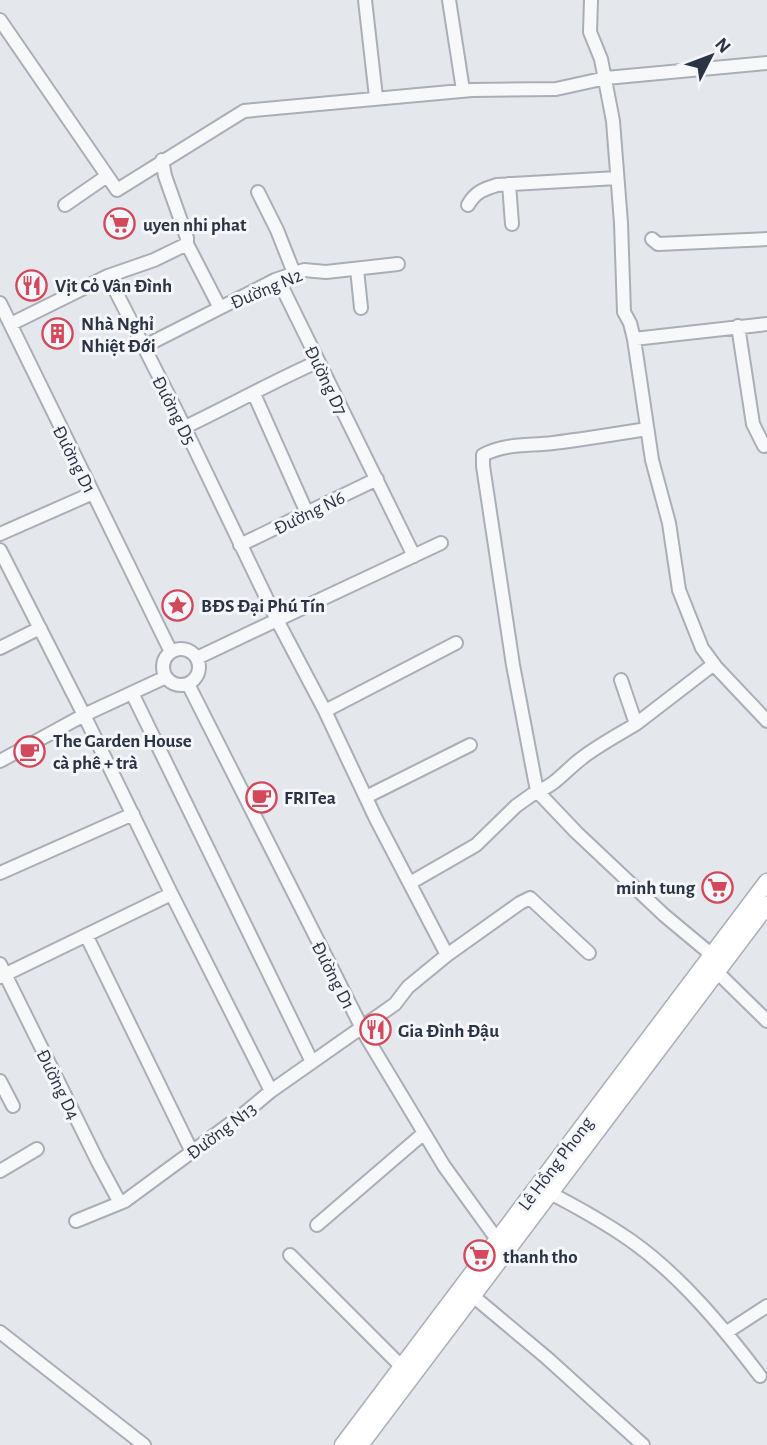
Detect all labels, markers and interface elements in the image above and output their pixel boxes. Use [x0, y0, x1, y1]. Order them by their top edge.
north arrow [676, 21, 746, 91]
text: N [711, 34, 734, 57]
supermarket icon: uyen nhi phat [103, 207, 137, 241]
place label: uyen nhi phat [143, 216, 247, 235]
street label: Đường N2 [228, 266, 306, 313]
restaurant icon: Vịt Cỏ Vân Đình [15, 268, 49, 302]
place label: Vịt Cỏ Vân Đình [55, 277, 172, 296]
place label: Nhà Nghỉ Nhiệt Đới [81, 315, 156, 356]
building icon: Nhà Nghỉ Nhiệt Đới [41, 317, 75, 351]
street label: Đường D7 [301, 343, 351, 418]
street label: Đường D5 [148, 373, 199, 448]
street label: Đường D1 [49, 423, 99, 497]
street label: Đường N6 [271, 488, 348, 539]
place icon: BĐS Đại Phú Tín [161, 588, 195, 622]
place label: BĐS Đại Phú Tín [201, 597, 325, 616]
place label: The Garden House cà phê + trà [53, 732, 192, 773]
cafe icon: The Garden House cà phê + trà [13, 734, 47, 768]
cafe icon: FRITea [244, 780, 278, 814]
place label: FRITea [284, 789, 336, 808]
supermarket icon: minh tung [701, 870, 735, 904]
place label: minh tung [616, 879, 695, 898]
street label: Đường D1 [308, 939, 358, 1013]
restaurant icon: Gia Đình Đậu [358, 1013, 392, 1047]
place label: Gia Đình Đậu [398, 1022, 499, 1041]
street label: Đường D4 [32, 1046, 83, 1123]
street label: Đường N13 [184, 1099, 260, 1163]
street label: Lê Hồng Phong [515, 1113, 598, 1214]
supermarket icon: thanh tho [463, 1239, 497, 1273]
place label: thanh tho [503, 1248, 578, 1267]

